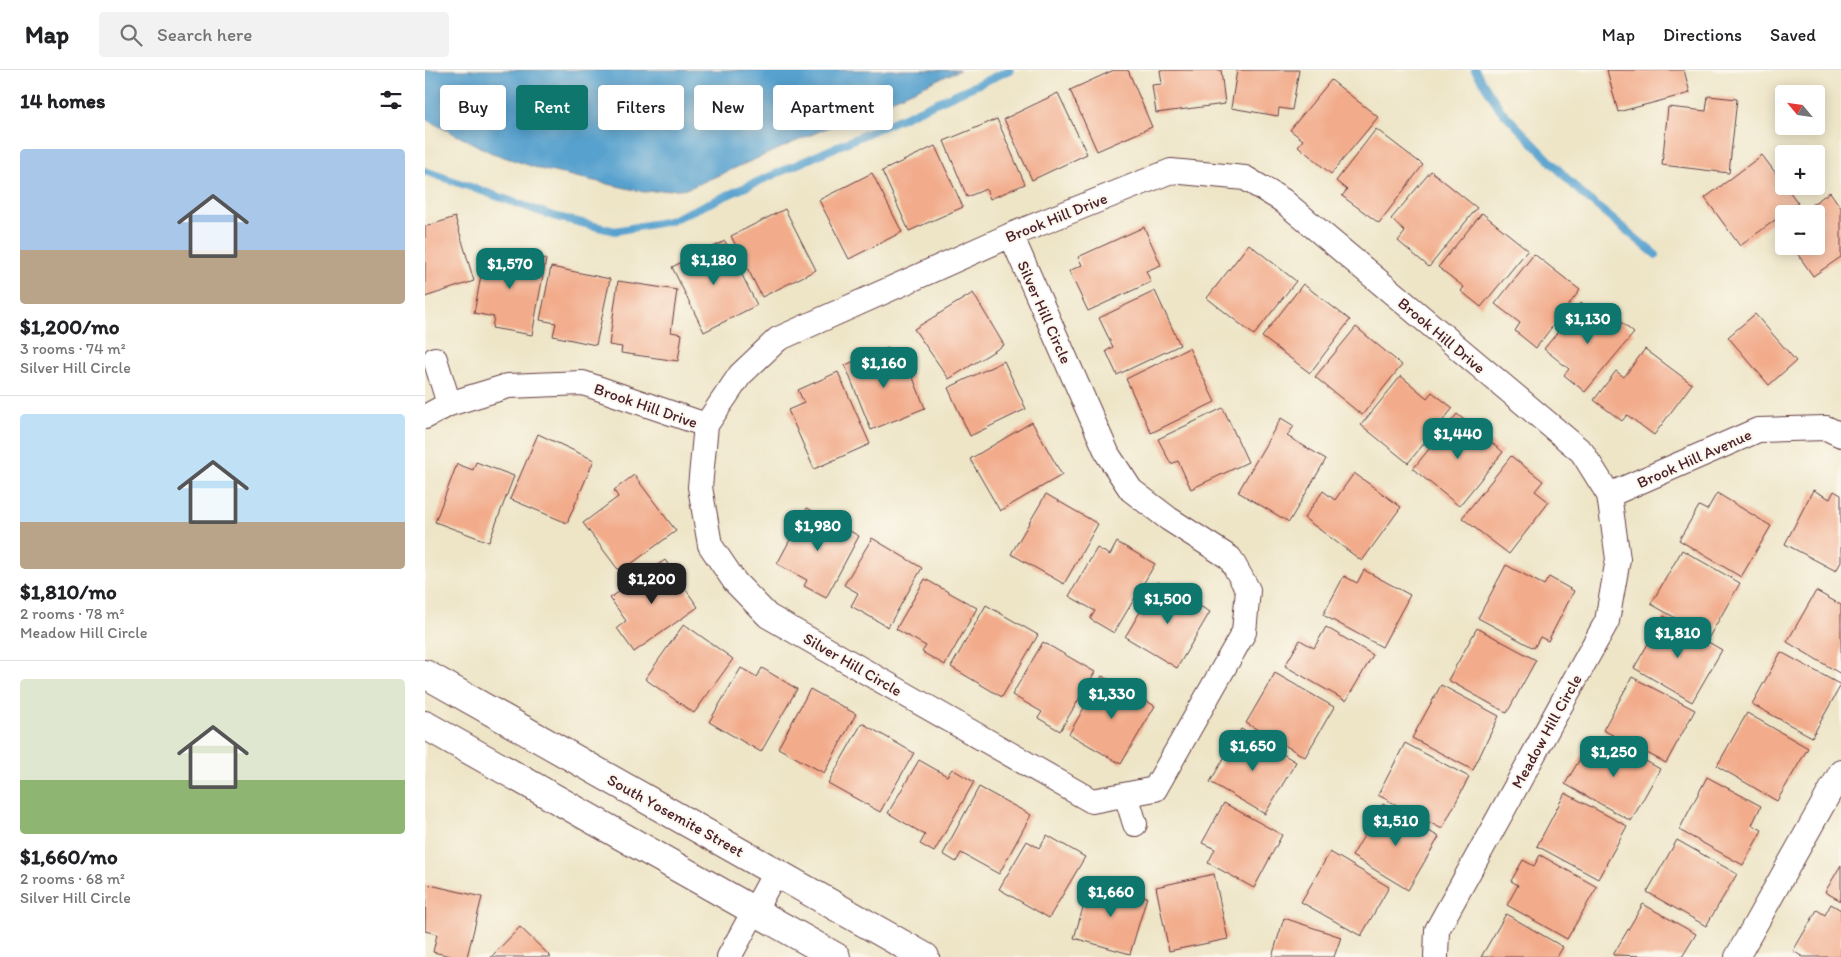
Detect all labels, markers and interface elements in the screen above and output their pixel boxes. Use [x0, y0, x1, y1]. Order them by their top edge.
search box [99, 12, 449, 57]
text: Map [25, 20, 69, 49]
icon: search [117, 21, 145, 49]
text: Search here [157, 23, 252, 46]
text: Map [1602, 24, 1635, 46]
text: Directions [1663, 24, 1742, 46]
text: Saved [1770, 24, 1816, 46]
chip: Buy [440, 85, 506, 130]
chip: Rent [516, 85, 588, 130]
chip: Filters [598, 85, 684, 130]
chip: New [694, 85, 763, 130]
chip: Apartment [773, 85, 893, 130]
north arrow [1775, 85, 1825, 135]
map controls [1775, 85, 1825, 255]
icon: filters [377, 86, 405, 114]
text: 14 homes [20, 88, 105, 113]
button: + [1775, 145, 1825, 195]
icon: home [168, 181, 258, 271]
street label: Brook Hill Drive [1002, 188, 1110, 247]
button: − [1775, 205, 1825, 255]
pin: $1,180 [673, 244, 755, 286]
pin: $1,570 [469, 248, 551, 290]
text: $1,180 [691, 250, 737, 269]
text: $1,570 [487, 254, 533, 273]
street label: Silver Hill Circle [1013, 258, 1076, 367]
street label: Brook Hill Drive [1394, 293, 1489, 377]
pin: $1,130 [1547, 302, 1629, 345]
text: $1,130 [1565, 309, 1611, 328]
text: $1,200/mo [20, 314, 119, 339]
text: 3 rooms · 74 m² [20, 339, 126, 358]
pin: $1,160 [843, 346, 925, 389]
text: $1,160 [861, 353, 907, 372]
text: Silver Hill Circle [20, 358, 131, 377]
street label: Brook Hill Drive [592, 379, 700, 432]
pin: $1,440 [1417, 418, 1499, 460]
text: $1,440 [1434, 424, 1482, 443]
street label: Brook Hill Avenue [1634, 425, 1755, 492]
icon: home [168, 447, 258, 537]
pin: $1,980 [777, 510, 859, 552]
text: $1,980 [795, 516, 841, 535]
pin: $1,200 [611, 562, 693, 605]
text: $1,200 [628, 569, 676, 588]
text: $1,810/mo [20, 579, 117, 604]
pin: $1,500 [1127, 582, 1209, 625]
text: $1,500 [1144, 589, 1192, 608]
text: 2 rooms · 78 m² [20, 604, 125, 623]
pin: $1,810 [1637, 616, 1719, 659]
text: Meadow Hill Circle [20, 623, 148, 642]
text: $1,810 [1655, 623, 1701, 642]
street label: Silver Hill Circle [800, 629, 905, 700]
street label: Meadow Hill Circle [1507, 671, 1586, 792]
pin: $1,330 [1071, 678, 1153, 720]
text: $1,330 [1089, 684, 1135, 703]
icon: home [168, 712, 258, 802]
pin: $1,650 [1212, 730, 1294, 772]
text: $1,650 [1230, 736, 1276, 755]
pin: $1,250 [1573, 736, 1655, 778]
text: $1,250 [1591, 742, 1637, 761]
street label: South Yosemite Street [604, 770, 747, 861]
pin: $1,510 [1355, 804, 1437, 847]
text: $1,510 [1373, 811, 1419, 830]
text: $1,660/mo [20, 844, 118, 869]
text: 2 rooms · 68 m² [20, 869, 125, 888]
pin: $1,660 [1070, 876, 1152, 918]
text: $1,660 [1088, 882, 1134, 901]
text: Silver Hill Circle [20, 888, 131, 907]

